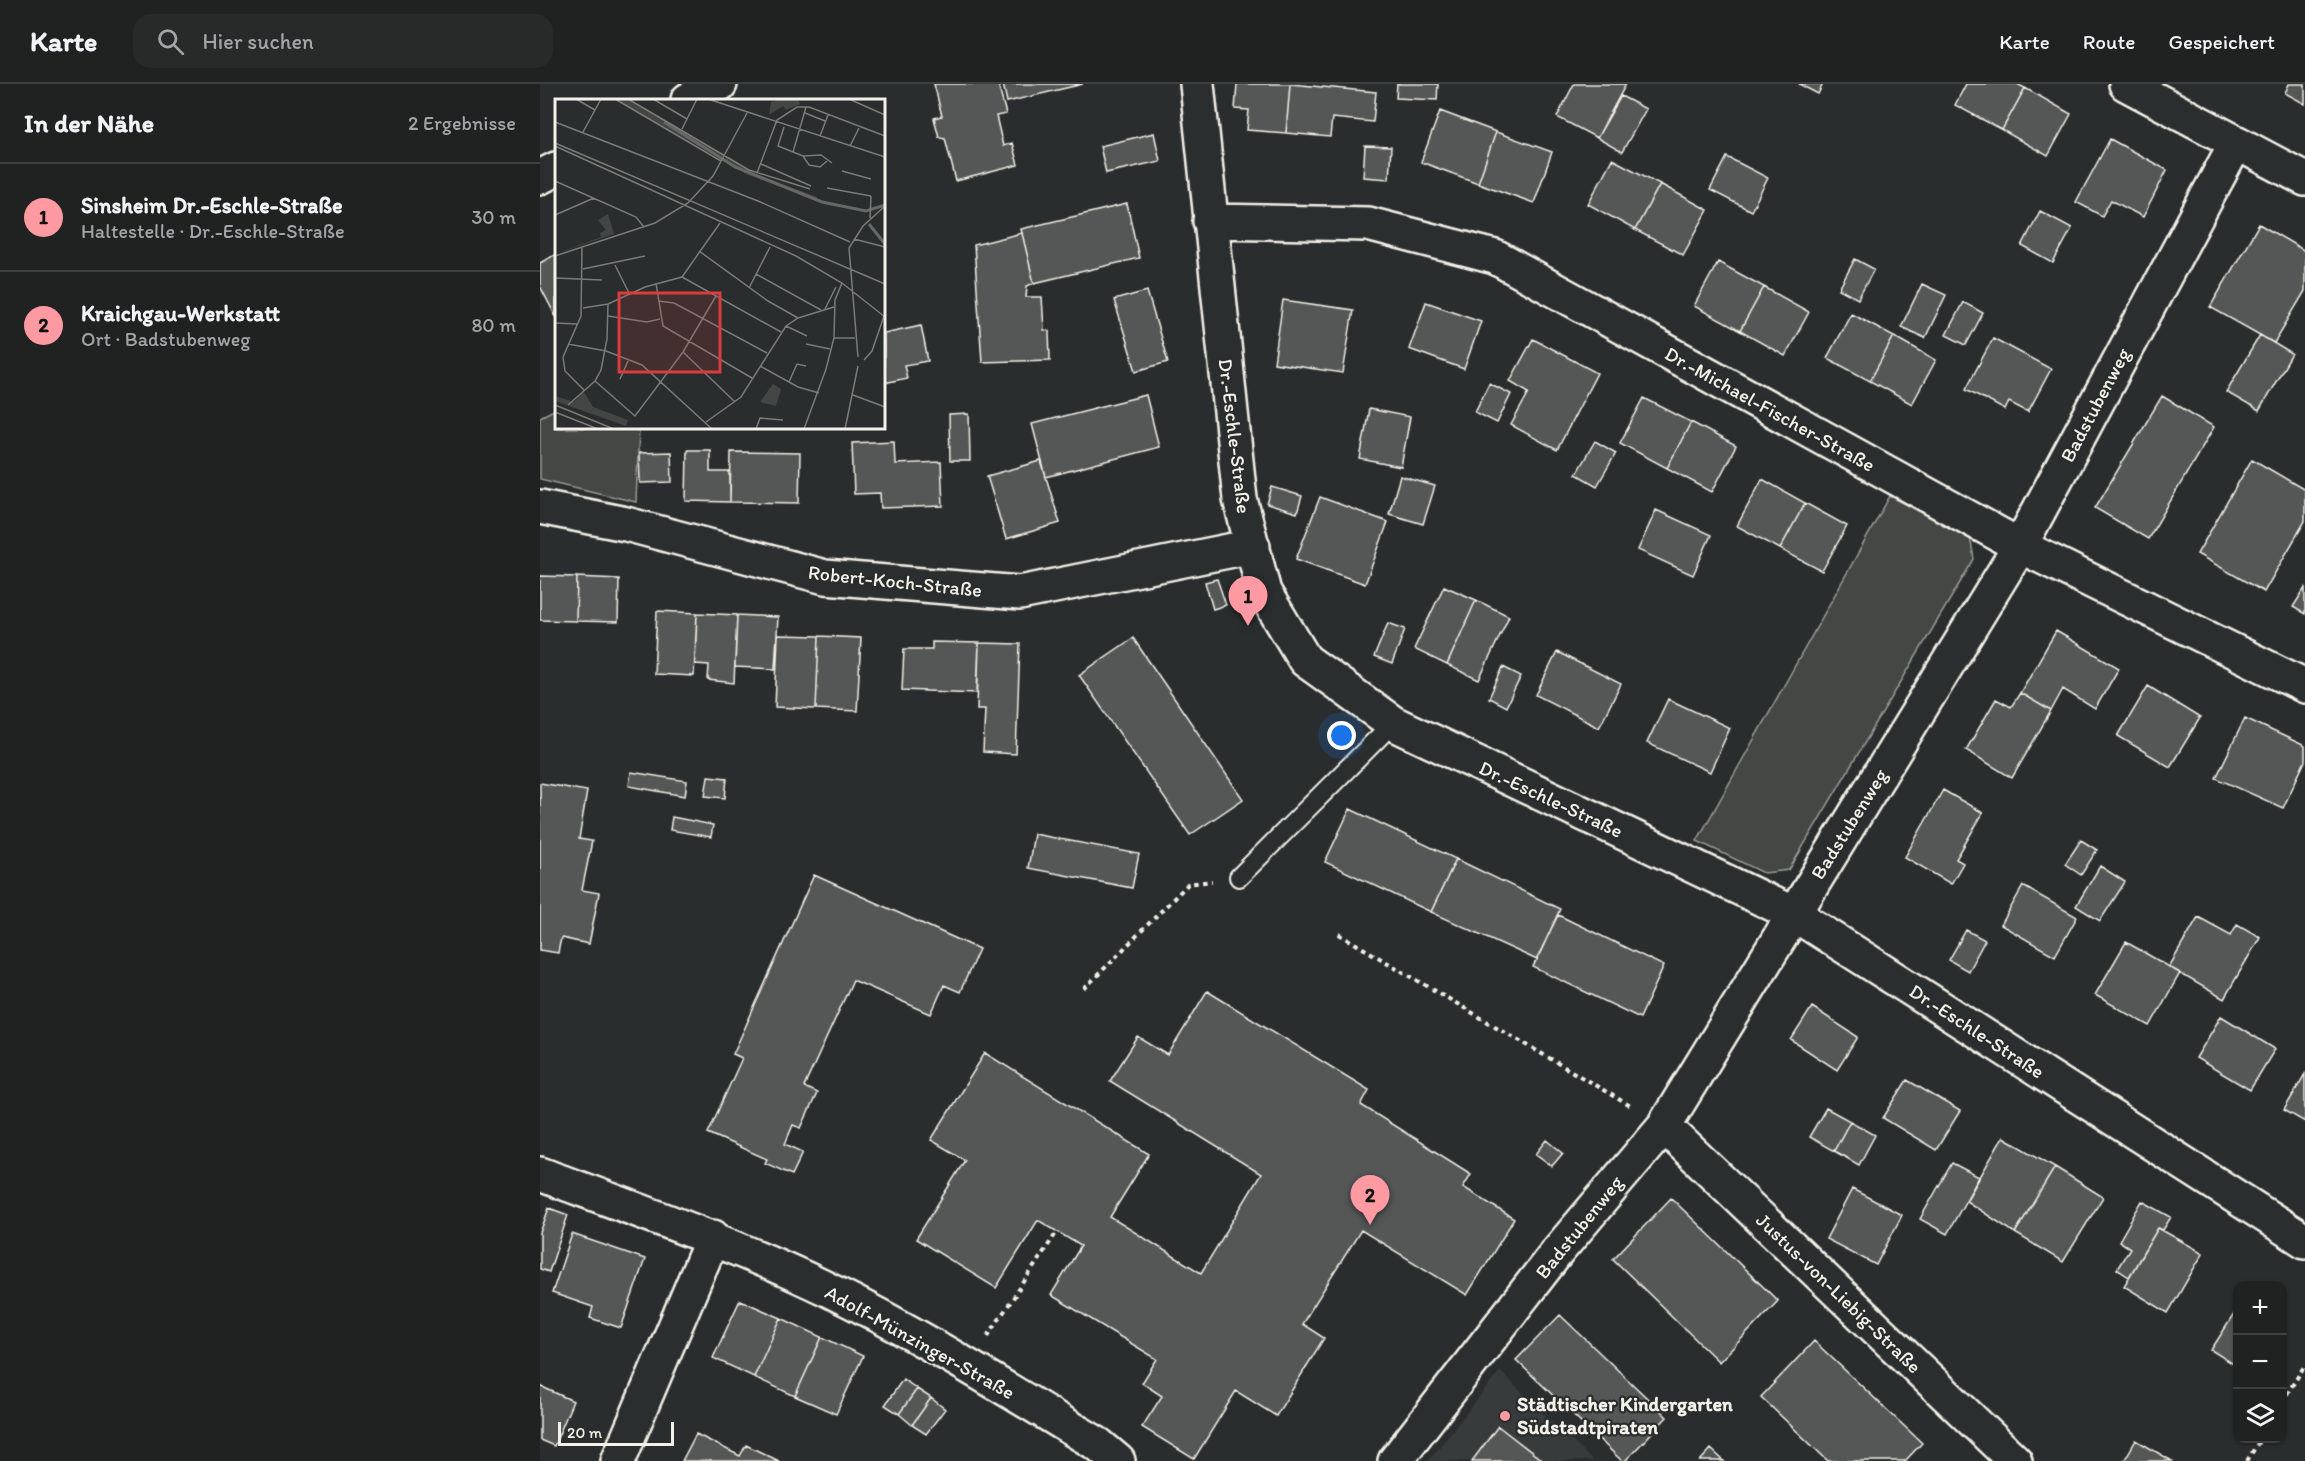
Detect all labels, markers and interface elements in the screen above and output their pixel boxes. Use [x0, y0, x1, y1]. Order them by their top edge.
search box [133, 14, 553, 68]
text: Karte [30, 24, 97, 58]
icon: search [154, 25, 187, 58]
text: Hier suchen [202, 28, 314, 55]
text: Karte [1999, 29, 2050, 54]
text: Route [2083, 29, 2136, 54]
text: Gespeichert [2169, 29, 2275, 54]
inset map [555, 99, 885, 429]
text: In der Nähe [24, 107, 154, 139]
text: 2 Ergebnisse [408, 111, 516, 135]
text: Sinsheim Dr.-Eschle-Straße [81, 192, 343, 219]
text: 1 [39, 205, 48, 229]
text: 30 m [471, 205, 516, 229]
text: Haltestelle · Dr.-Eschle-Straße [81, 219, 345, 243]
text: Kraichgau-Werkstatt [81, 300, 280, 327]
text: 2 [38, 313, 49, 337]
text: 80 m [471, 313, 516, 337]
text: Ort · Badstubenweg [81, 327, 251, 351]
street label: Dr.-Michael-Fischer-Straße [1661, 341, 1879, 477]
street label: Badstubenweg [2055, 343, 2135, 466]
street label: Dr.-Eschle-Straße [1214, 357, 1256, 515]
street label: Robert-Koch-Straße [807, 560, 983, 602]
pin: 1 [1228, 576, 1268, 626]
your location [1327, 721, 1356, 750]
street label: Dr.-Eschle-Straße [1475, 755, 1627, 843]
street label: Badstubenweg [1805, 764, 1893, 884]
street label: Dr.-Eschle-Straße [1905, 978, 2049, 1084]
street label: Badstubenweg [1530, 1170, 1628, 1283]
pin: 2 [1350, 1176, 1390, 1225]
street label: Justus-von-Liebig-Straße [1751, 1208, 1927, 1378]
street label: Adolf-Münzinger-Straße [821, 1280, 1019, 1404]
map controls [2233, 1281, 2287, 1443]
button: + [2233, 1281, 2287, 1335]
button: − [2233, 1335, 2287, 1389]
button: layers [2233, 1389, 2287, 1443]
place label: Städtischer Kindergarten Südstadtpiraten [1517, 1392, 1733, 1440]
marker: Städtischer Kindergarten Südstadtpiraten [1498, 1409, 1512, 1423]
scale bar [558, 1419, 674, 1446]
text: 20 m [567, 1423, 602, 1442]

